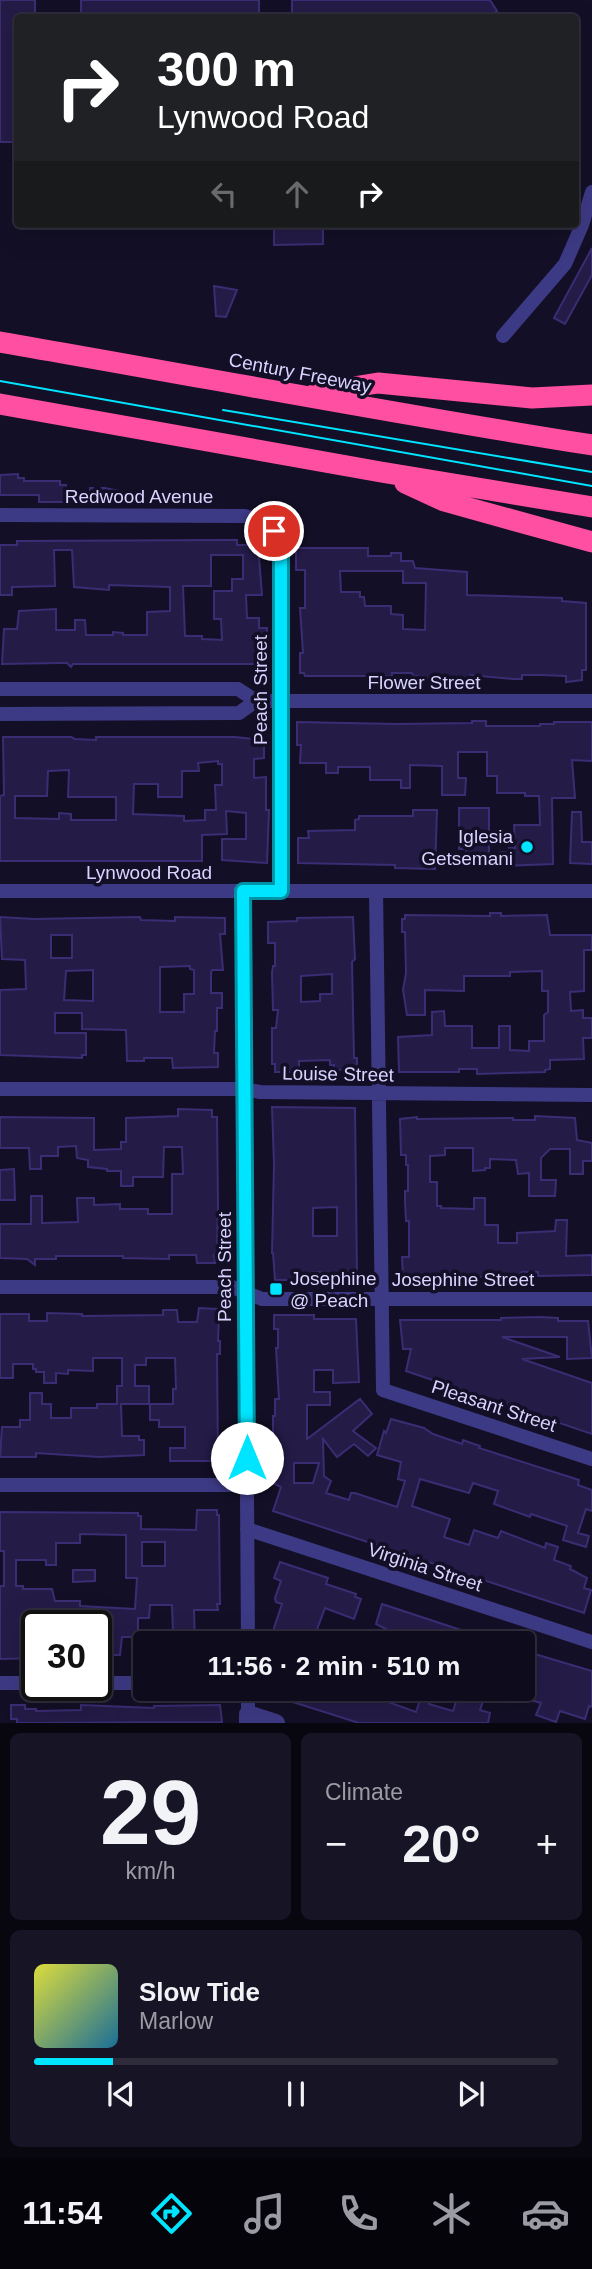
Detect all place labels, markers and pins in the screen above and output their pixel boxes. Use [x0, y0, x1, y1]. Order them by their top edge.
pin [244, 501, 304, 561]
place label: Iglesia Getsemani [421, 826, 513, 869]
marker: Iglesia Getsemani [519, 839, 535, 855]
place label: Josephine @ Peach [290, 1268, 377, 1311]
marker: Josephine @ Peach [268, 1281, 284, 1297]

